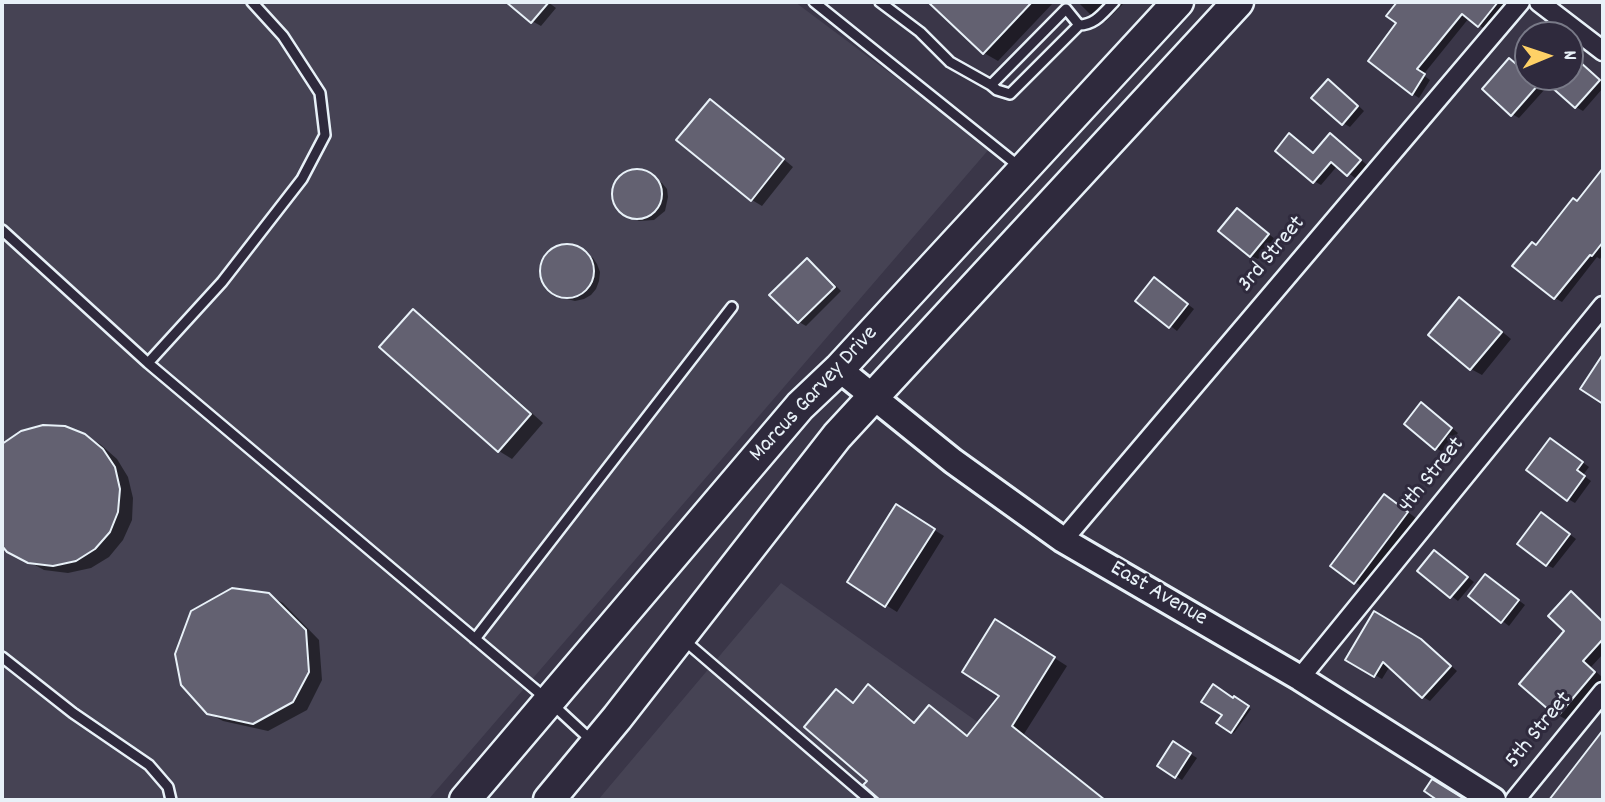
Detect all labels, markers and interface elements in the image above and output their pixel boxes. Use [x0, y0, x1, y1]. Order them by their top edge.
north arrow [1514, 21, 1584, 91]
text: N [1555, 50, 1582, 60]
street label: 3rd Street [1233, 211, 1313, 299]
street label: Marcus Garvey Drive [745, 321, 885, 469]
street label: 4th Street [1394, 432, 1472, 520]
street label: East Avenue [1105, 556, 1211, 634]
street label: 5th Street [1501, 687, 1579, 775]

